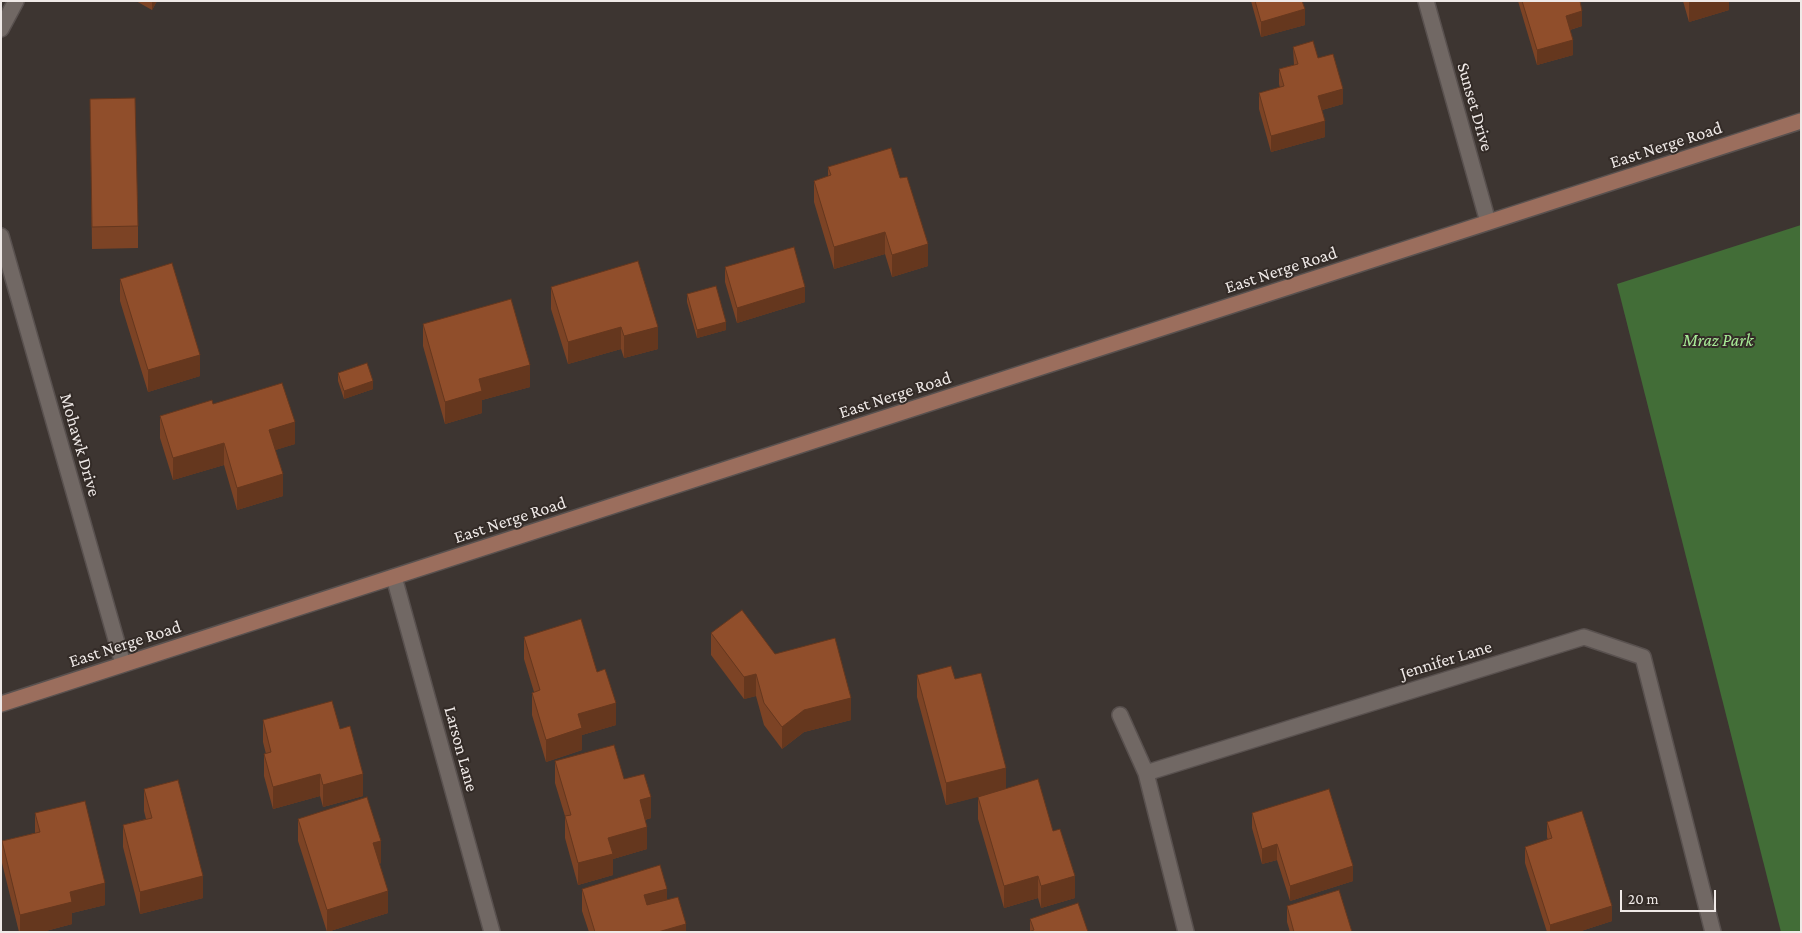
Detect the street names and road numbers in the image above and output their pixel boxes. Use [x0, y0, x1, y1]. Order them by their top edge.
street label: Sunset Drive [1452, 60, 1498, 154]
street label: East Nerge Road [1607, 117, 1725, 173]
street label: East Nerge Road [1222, 242, 1340, 298]
street label: East Nerge Road [836, 367, 954, 423]
street label: Mohawk Drive [55, 391, 105, 499]
street label: East Nerge Road [451, 492, 569, 548]
street label: East Nerge Road [66, 616, 184, 672]
street label: Jennifer Lane [1397, 636, 1495, 684]
street label: Larson Lane [439, 704, 483, 794]

